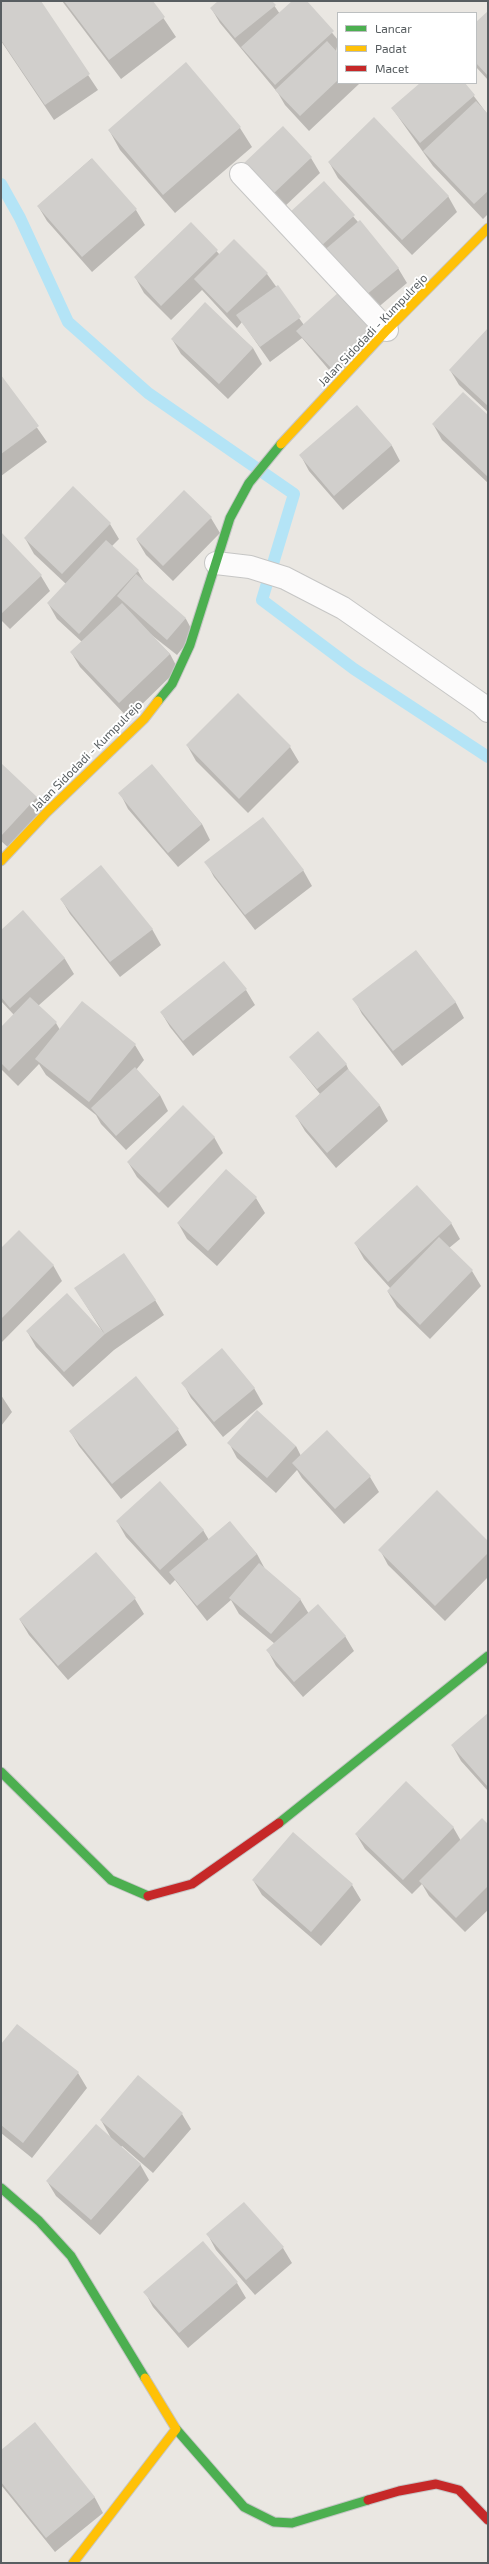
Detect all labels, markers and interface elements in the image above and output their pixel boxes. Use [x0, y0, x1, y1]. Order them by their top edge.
legend [337, 12, 477, 84]
text: Lancar [375, 21, 412, 35]
text: Padat [375, 41, 407, 55]
text: Macet [375, 61, 409, 75]
street label: Jalan Sidodadi - Kumpulrejo [316, 271, 430, 389]
street label: Jalan Sidodadi - Kumpulrejo [29, 698, 145, 814]

